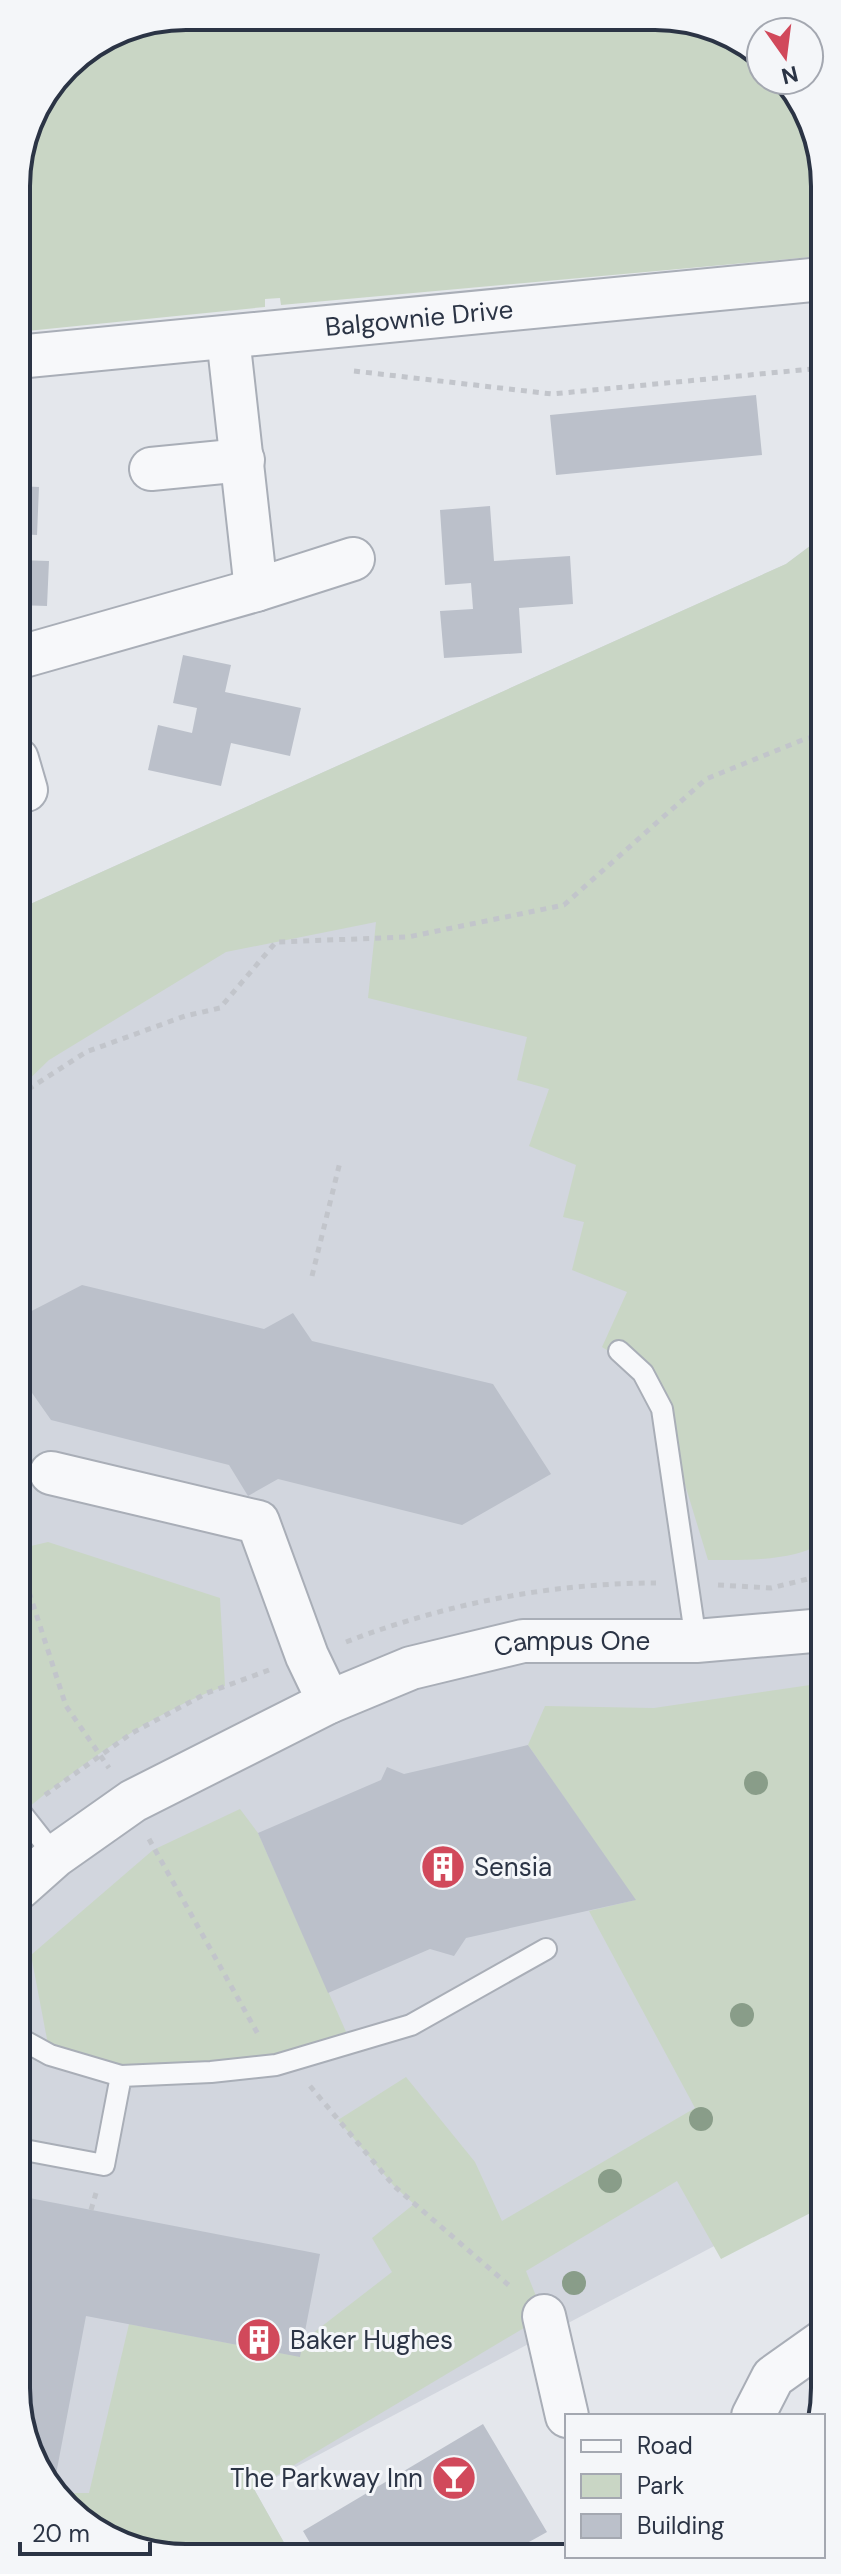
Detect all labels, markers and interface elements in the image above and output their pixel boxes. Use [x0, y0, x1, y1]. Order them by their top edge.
north arrow [745, 16, 825, 96]
text: N [778, 59, 801, 91]
street label: Balgownie Drive [323, 292, 515, 344]
street label: Campus One [490, 1624, 650, 1664]
building icon: Sensia [419, 1843, 467, 1891]
place label: Sensia [474, 1850, 552, 1884]
building icon: Baker Hughes [235, 2316, 283, 2364]
place label: Baker Hughes [290, 2323, 453, 2357]
legend [565, 2414, 825, 2558]
text: Road [637, 2430, 693, 2461]
bar icon: The Parkway Inn [430, 2454, 478, 2502]
place label: The Parkway Inn [230, 2461, 423, 2495]
text: Park [637, 2470, 684, 2501]
scale bar [20, 2506, 150, 2556]
text: Building [637, 2510, 724, 2541]
text: 20 m [32, 2518, 90, 2549]

